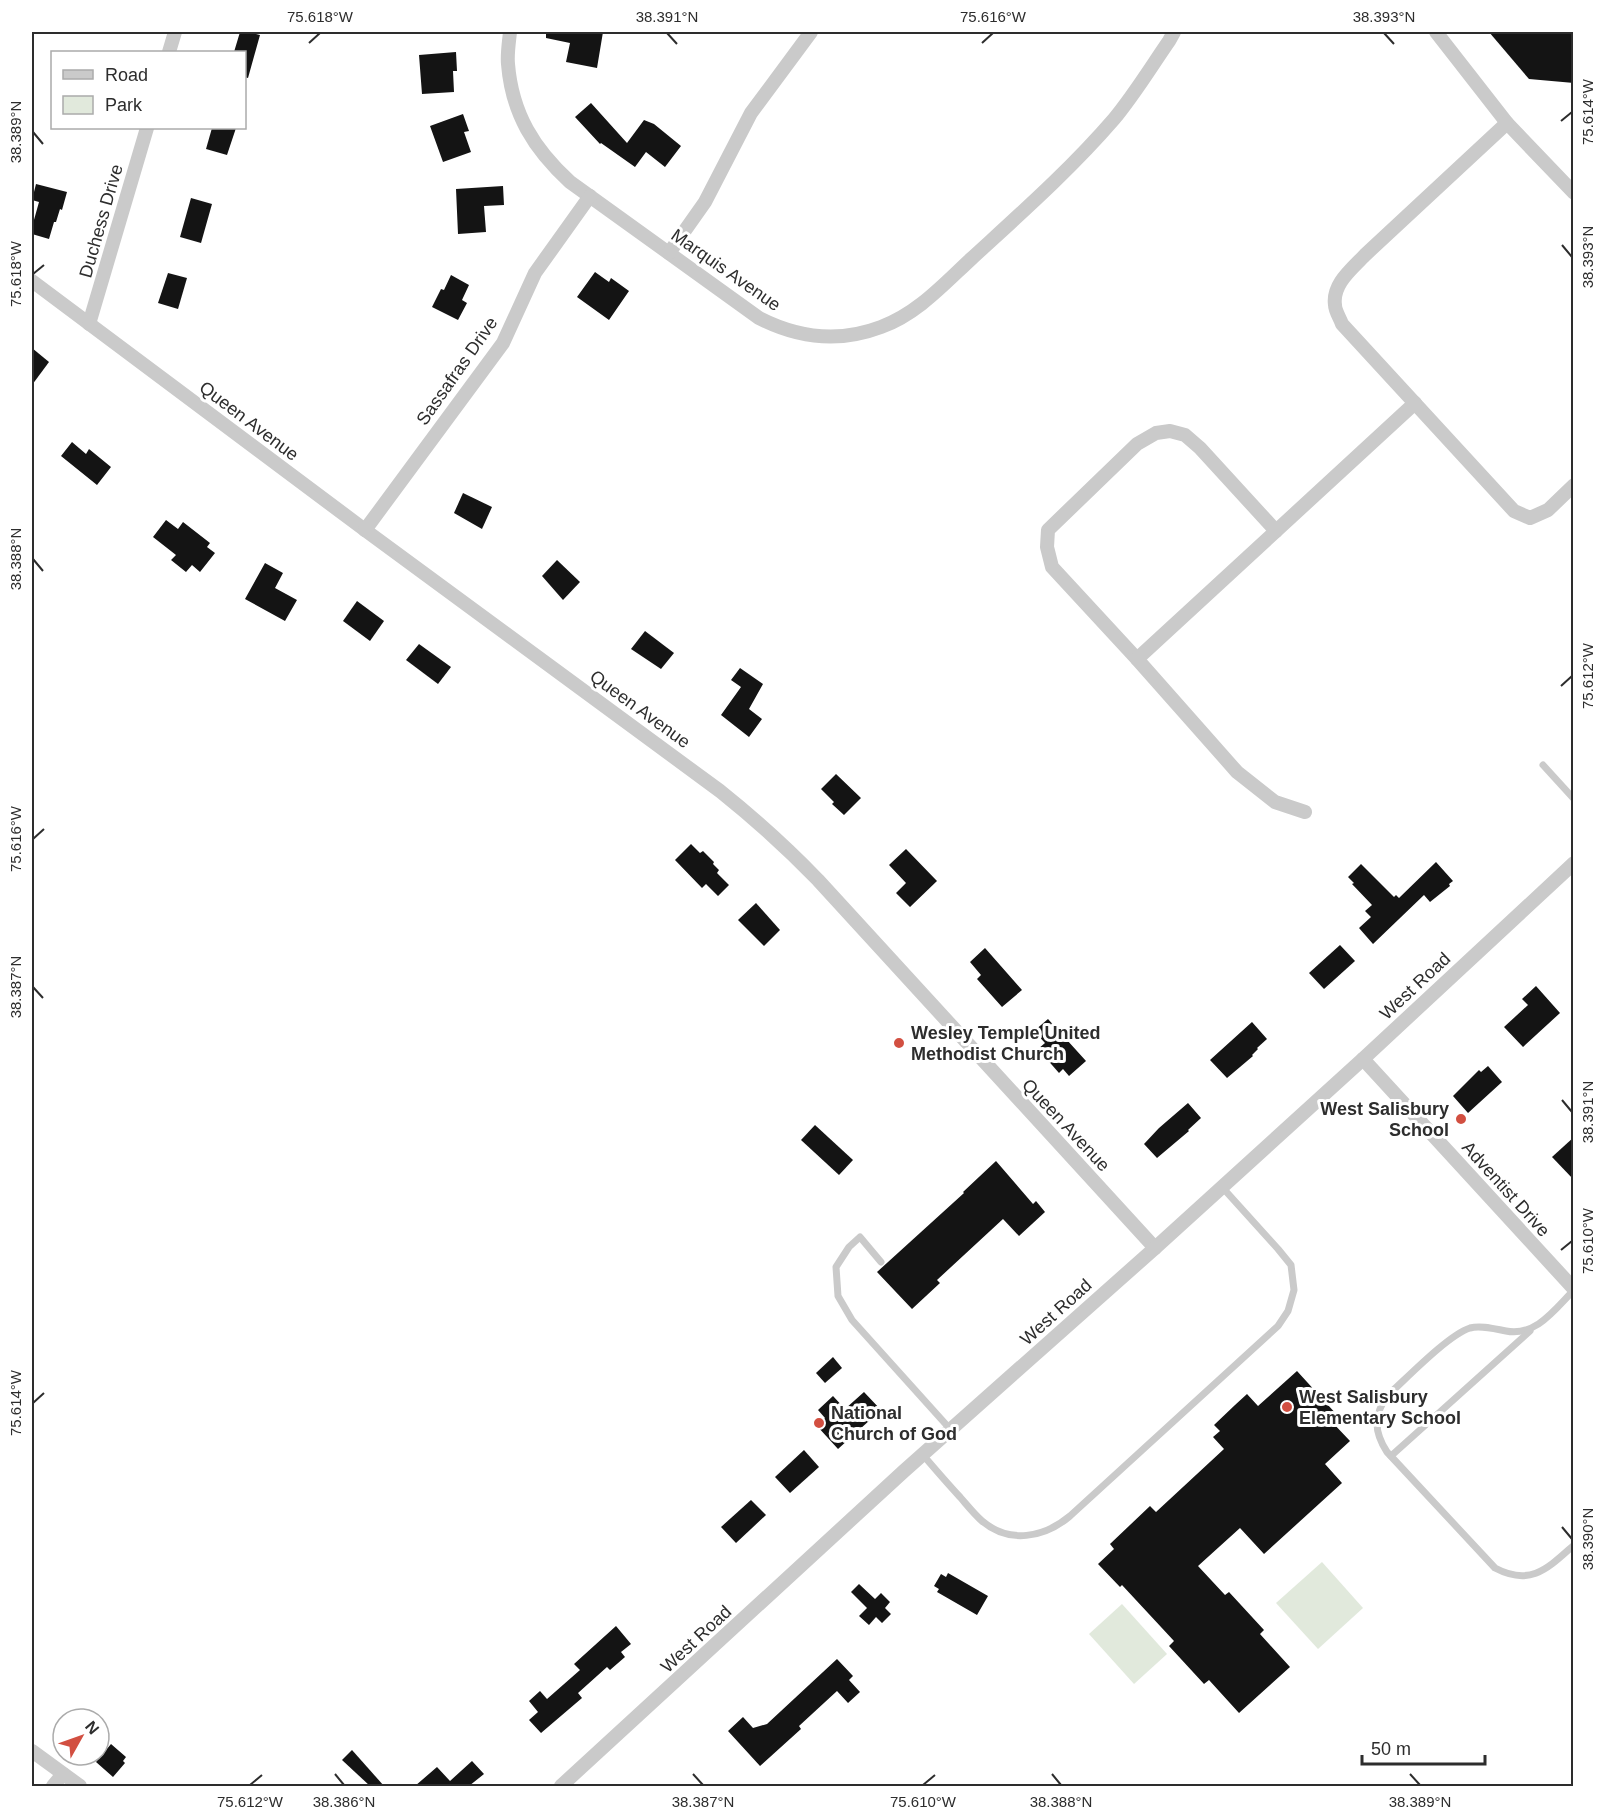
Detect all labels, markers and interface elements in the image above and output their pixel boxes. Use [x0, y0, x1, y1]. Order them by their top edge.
text: 75.618°W [287, 8, 354, 25]
text: 38.391°N [636, 8, 698, 25]
text: 75.616°W [960, 8, 1027, 25]
text: 38.393°N [1353, 8, 1415, 25]
legend [51, 51, 246, 129]
text: Road [105, 65, 148, 85]
text: 75.614°W [1579, 78, 1596, 145]
text: Park [105, 95, 143, 115]
text: 38.389°N [7, 101, 24, 163]
street label: Duchess Drive [75, 162, 127, 280]
street label: Marquis Avenue [668, 225, 784, 315]
text: 38.393°N [1579, 226, 1596, 288]
text: 75.618°W [7, 240, 24, 307]
street label: Sassafras Drive [412, 313, 502, 429]
street label: Queen Avenue [196, 377, 302, 465]
text: 38.388°N [7, 528, 24, 590]
text: 75.612°W [1579, 642, 1596, 709]
street label: Queen Avenue [586, 666, 694, 752]
text: 75.616°W [7, 805, 24, 872]
street label: West Road [1376, 948, 1454, 1024]
text: 38.387°N [7, 956, 24, 1018]
place label: Wesley Temple United Methodist Church [911, 1023, 1100, 1064]
marker: Wesley Temple United Methodist Church [892, 1036, 906, 1050]
street label: Queen Avenue [1018, 1075, 1114, 1175]
text: 38.391°N [1579, 1081, 1596, 1143]
place label: West Salisbury School [1320, 1099, 1449, 1140]
marker: West Salisbury School [1454, 1112, 1468, 1126]
street label: Adventist Drive [1458, 1137, 1554, 1241]
text: 75.610°W [1579, 1207, 1596, 1274]
street label: West Road [1016, 1275, 1096, 1349]
text: 75.614°W [7, 1369, 24, 1436]
place label: West Salisbury Elementary School [1299, 1387, 1461, 1428]
marker: West Salisbury Elementary School [1280, 1400, 1294, 1414]
place label: National Church of God [831, 1403, 957, 1444]
marker: National Church of God [812, 1416, 826, 1430]
text: 38.390°N [1579, 1508, 1596, 1570]
street label: West Road [657, 1601, 735, 1677]
north arrow [51, 1707, 111, 1767]
text: N [82, 1718, 102, 1738]
scale bar [1362, 1728, 1485, 1766]
text: 50 m [1371, 1739, 1411, 1759]
text: 75.612°W [217, 1793, 284, 1810]
text: 38.386°N [313, 1793, 375, 1810]
text: 38.387°N [672, 1793, 734, 1810]
text: 75.610°W [890, 1793, 957, 1810]
text: 38.388°N [1030, 1793, 1092, 1810]
text: 38.389°N [1389, 1793, 1451, 1810]

